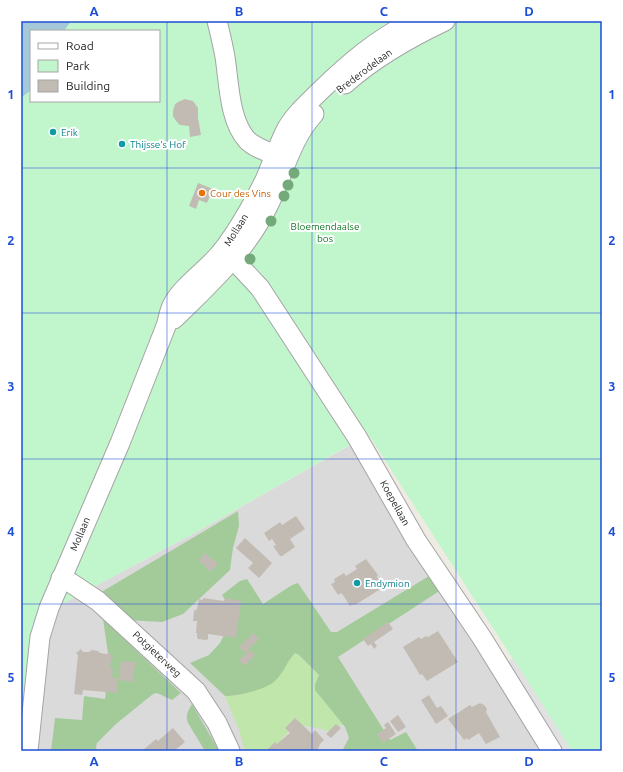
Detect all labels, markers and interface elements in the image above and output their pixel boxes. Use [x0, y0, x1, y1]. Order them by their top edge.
text: A [89, 4, 99, 18]
text: B [235, 4, 244, 18]
text: C [380, 4, 389, 18]
text: D [524, 4, 534, 18]
legend [30, 30, 160, 102]
text: Road [66, 39, 94, 52]
street label: Brederodelaan [334, 47, 394, 95]
text: Park [66, 59, 90, 72]
text: Building [66, 79, 110, 92]
text: 1 [7, 87, 15, 101]
text: 1 [608, 87, 616, 101]
marker: Erik [48, 127, 58, 137]
place label: Erik [61, 127, 78, 138]
marker: Thijsse's Hof [117, 139, 127, 149]
place label: Thijsse's Hof [130, 139, 186, 150]
marker: Cour des Vins [197, 188, 207, 198]
place label: Cour des Vins [210, 188, 271, 199]
street label: Mollaan [222, 212, 250, 248]
park label: Bloemendaalse bos [291, 221, 359, 244]
text: 2 [7, 233, 15, 247]
text: 2 [608, 233, 616, 247]
text: 3 [7, 379, 15, 393]
text: 3 [608, 379, 616, 393]
street label: Koepellaan [378, 478, 412, 528]
street label: Mollaan [68, 515, 92, 553]
text: 4 [7, 524, 15, 538]
text: 4 [608, 524, 616, 538]
marker: Endymion [352, 578, 362, 588]
place label: Endymion [365, 578, 410, 589]
street label: Potgieterweg [131, 629, 183, 679]
text: 5 [7, 670, 15, 684]
text: 5 [608, 670, 616, 684]
text: A [89, 754, 99, 768]
text: B [235, 754, 244, 768]
text: C [380, 754, 389, 768]
text: D [524, 754, 534, 768]

